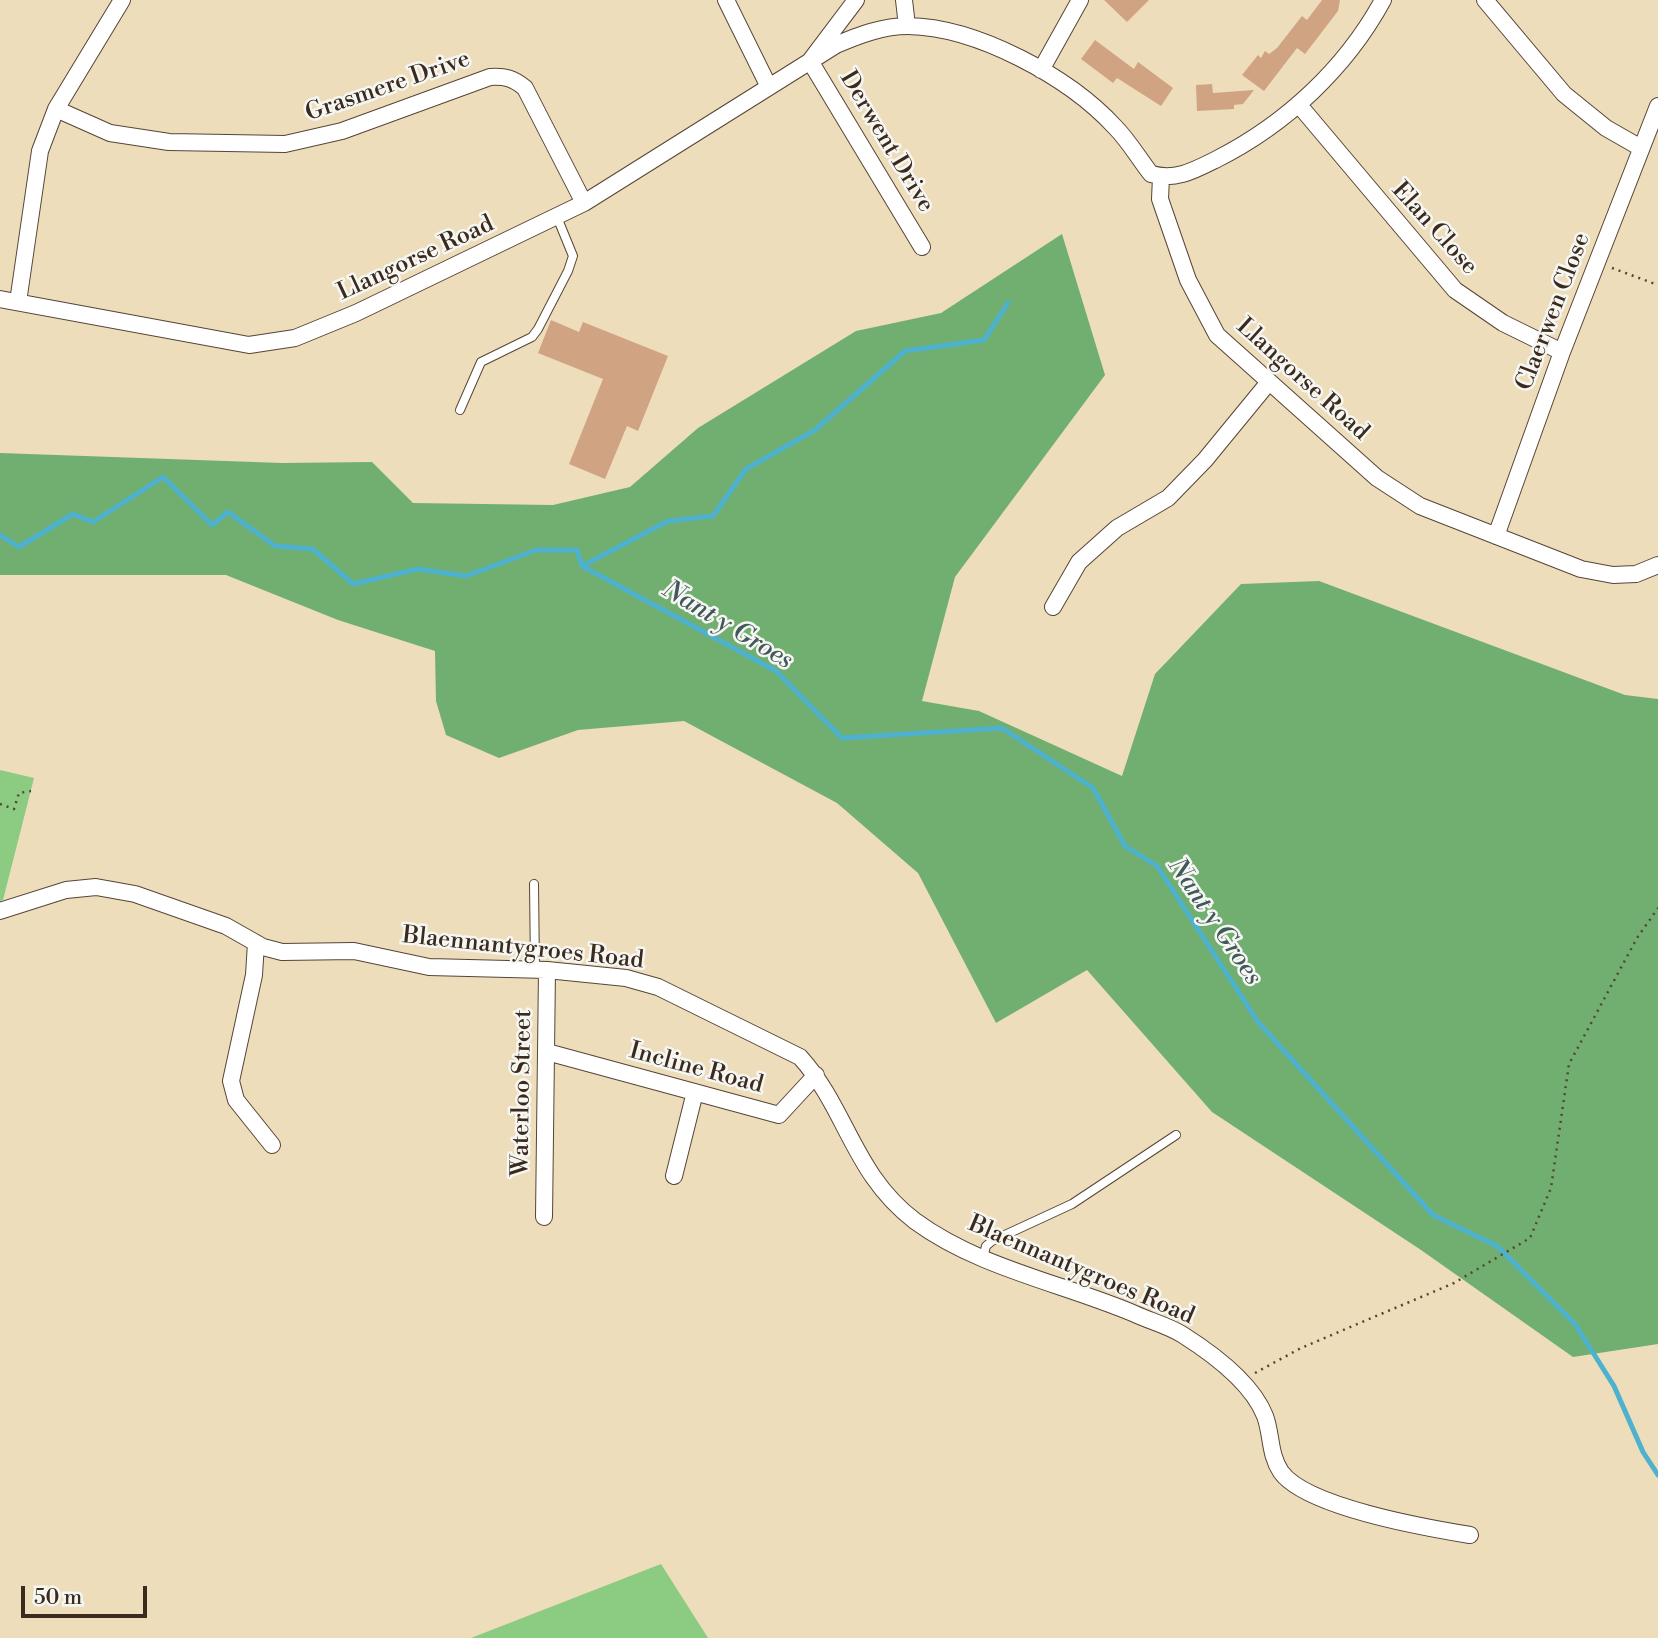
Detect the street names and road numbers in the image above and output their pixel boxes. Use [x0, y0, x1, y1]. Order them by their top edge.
street label: Grasmere Drive [302, 45, 474, 129]
street label: Derwent Drive [833, 66, 939, 218]
street label: Elan Close [1385, 177, 1483, 281]
street label: Llangorse Road [333, 210, 499, 308]
street label: Claerwen Close [1511, 229, 1597, 395]
street label: Llangorse Road [1230, 313, 1374, 447]
street label: Blaennantygroes Road [401, 922, 645, 976]
street label: Waterloo Street [507, 1009, 539, 1177]
street label: Incline Road [626, 1037, 766, 1101]
street label: Blaennantygroes Road [964, 1210, 1198, 1332]

